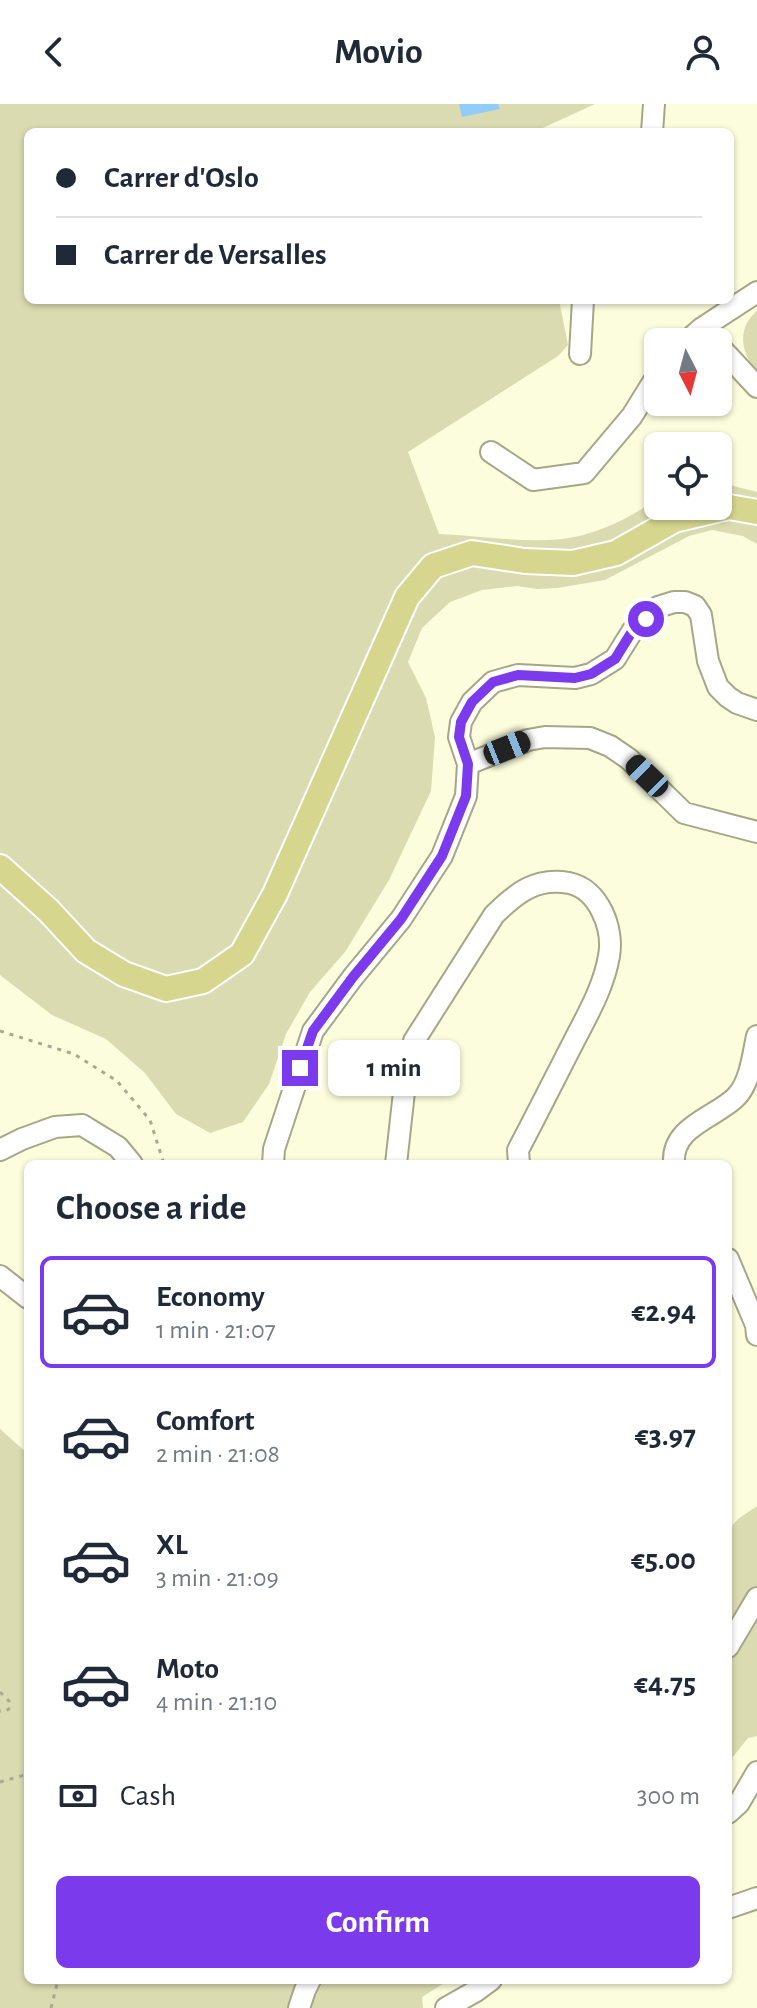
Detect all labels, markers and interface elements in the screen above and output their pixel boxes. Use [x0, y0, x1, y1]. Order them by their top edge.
icon: back [32, 30, 76, 74]
icon: person [681, 30, 725, 74]
text: Movio [334, 34, 423, 70]
text: Carrer d'Oslo [104, 163, 259, 193]
text: Carrer de Versalles [104, 240, 326, 270]
north arrow [644, 328, 732, 416]
map controls [644, 328, 732, 520]
button: locate [644, 432, 732, 520]
route start [628, 601, 664, 637]
car [480, 728, 534, 768]
car [621, 751, 673, 801]
callout: 1 min [328, 1040, 460, 1096]
route end [282, 1050, 318, 1086]
text: 1 min [367, 1055, 421, 1081]
text: Choose a ride [56, 1190, 246, 1226]
icon: car [60, 1276, 132, 1348]
text: Economy [156, 1282, 265, 1312]
text: €2.94 [631, 1297, 696, 1327]
text: 1 min · 21:07 [156, 1317, 276, 1343]
icon: car [60, 1400, 132, 1472]
text: Comfort [156, 1406, 255, 1436]
text: €3.97 [635, 1421, 696, 1451]
text: 2 min · 21:08 [156, 1441, 280, 1467]
icon: car [60, 1524, 132, 1596]
text: XL [156, 1530, 188, 1560]
text: €5.00 [631, 1545, 696, 1575]
text: 3 min · 21:09 [156, 1565, 279, 1591]
icon: car [60, 1648, 132, 1720]
text: Moto [156, 1654, 219, 1684]
text: €4.75 [634, 1669, 696, 1699]
text: 4 min · 21:10 [156, 1689, 277, 1715]
icon: cash [56, 1774, 100, 1818]
text: Cash [120, 1781, 176, 1811]
text: 300 m [637, 1783, 700, 1809]
button: Confirm [56, 1876, 700, 1968]

